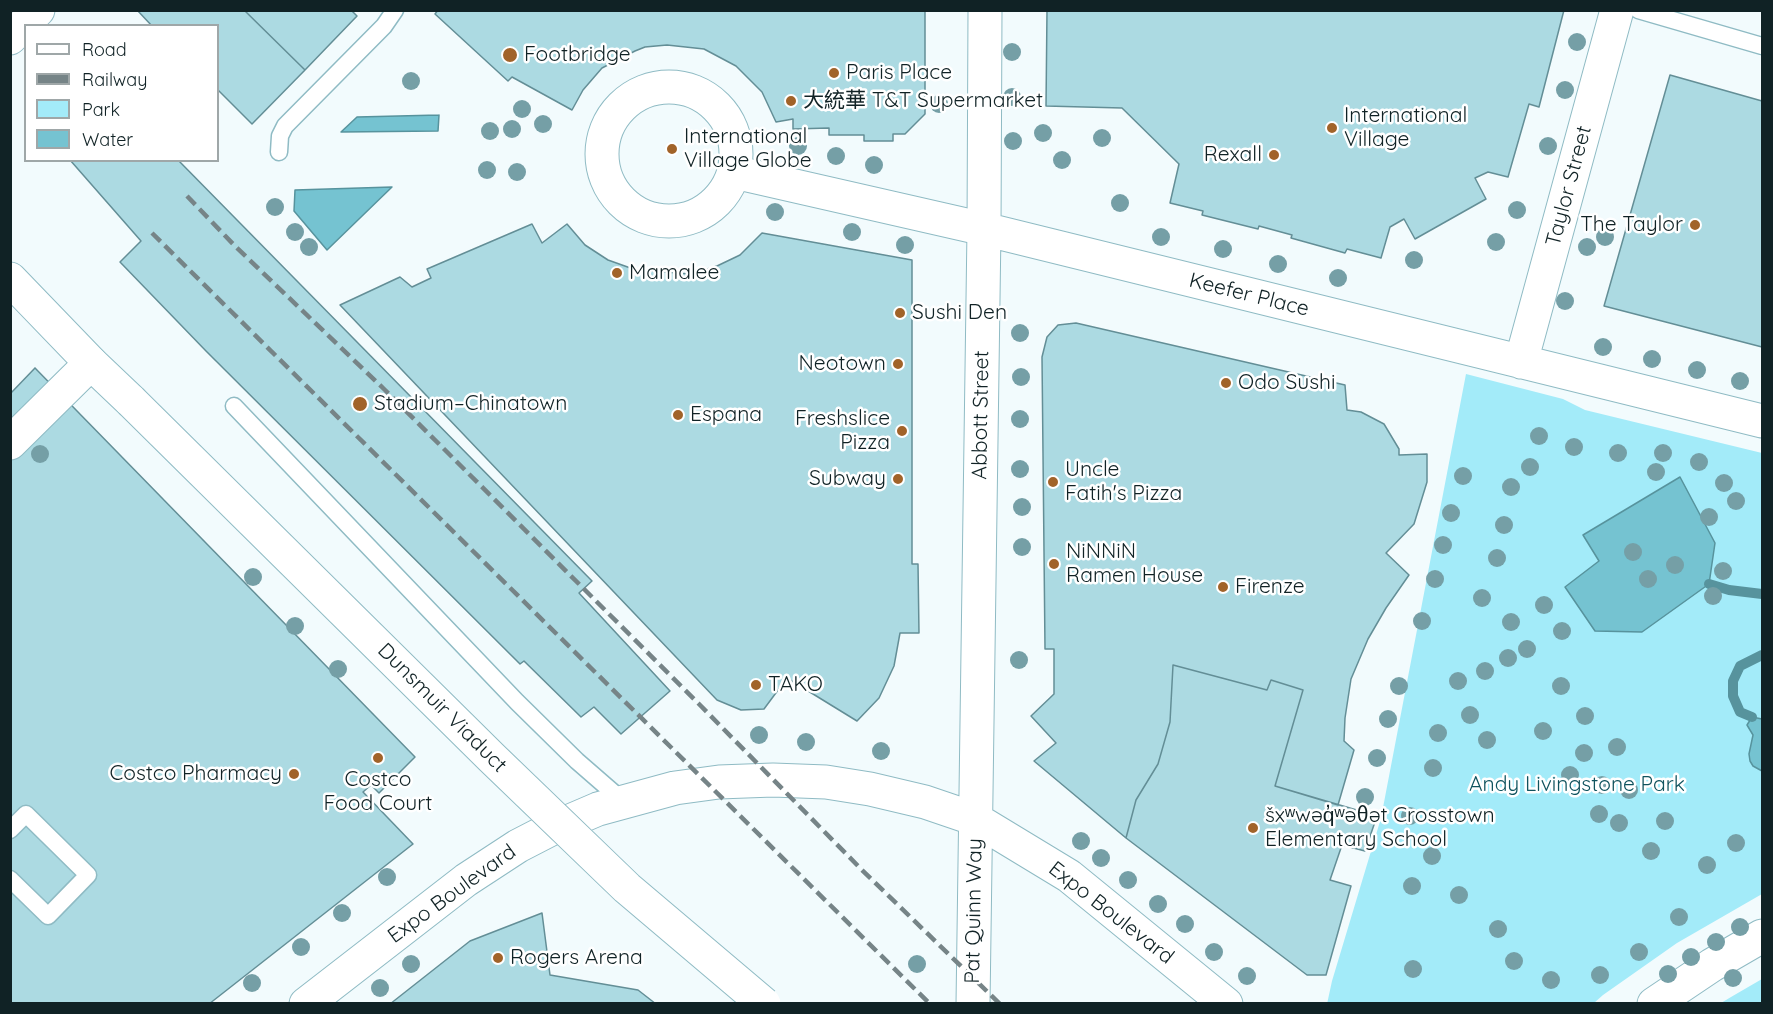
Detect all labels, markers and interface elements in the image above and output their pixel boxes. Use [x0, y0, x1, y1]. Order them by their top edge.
legend [24, 24, 219, 162]
text: Road [82, 38, 127, 61]
place label: Footbridge [524, 42, 631, 68]
marker: Footbridge [501, 46, 519, 64]
place label: Paris Place [846, 60, 952, 86]
marker: Paris Place [827, 66, 841, 80]
text: Railway [82, 68, 148, 91]
place label: 大統華 T&T Supermarket [803, 88, 1043, 114]
marker: 大統華 T&T Supermarket [784, 94, 798, 108]
text: Park [82, 98, 120, 121]
place label: International Village [1344, 103, 1467, 153]
marker: International Village [1325, 121, 1339, 135]
street label: Taylor Street [1541, 123, 1597, 249]
place label: International Village Globe [684, 124, 812, 174]
text: Water [82, 128, 133, 151]
marker: International Village Globe [665, 142, 679, 156]
place label: Rexall [1204, 142, 1262, 168]
marker: Rexall [1267, 148, 1281, 162]
place label: The Taylor [1580, 212, 1683, 238]
marker: The Taylor [1688, 218, 1702, 232]
place label: Mamalee [629, 260, 719, 286]
marker: Mamalee [610, 266, 624, 280]
street label: Keefer Place [1186, 268, 1312, 322]
place label: Sushi Den [912, 300, 1007, 326]
marker: Sushi Den [893, 306, 907, 320]
street label: Abbott Street [967, 350, 995, 480]
place label: Neotown [799, 351, 886, 377]
marker: Neotown [891, 357, 905, 371]
place label: Odo Sushi [1238, 370, 1335, 396]
marker: Odo Sushi [1219, 376, 1233, 390]
place label: Stadium–Chinatown [374, 391, 567, 417]
marker: Stadium–Chinatown [351, 395, 369, 413]
place label: Espana [690, 402, 762, 428]
place label: Freshslice Pizza [795, 406, 890, 456]
marker: Espana [671, 408, 685, 422]
marker: Freshslice Pizza [895, 424, 909, 438]
place label: Uncle Fatih's Pizza [1065, 457, 1182, 507]
place label: Subway [809, 466, 886, 492]
marker: Subway [891, 472, 905, 486]
marker: Uncle Fatih's Pizza [1046, 475, 1060, 489]
place label: NiNNiN Ramen House [1066, 539, 1203, 589]
marker: NiNNiN Ramen House [1047, 557, 1061, 571]
place label: Firenze [1235, 574, 1305, 600]
marker: Firenze [1216, 580, 1230, 594]
street label: Dunsmuir Viaduct [372, 638, 512, 778]
place label: TAKO [768, 672, 823, 698]
marker: TAKO [749, 678, 763, 692]
marker: Costco Food Court [371, 751, 385, 765]
place label: Costco Pharmacy [110, 761, 282, 787]
marker: Costco Pharmacy [287, 767, 301, 781]
place label: Costco Food Court [324, 767, 432, 817]
park label: Andy Livingstone Park [1469, 772, 1685, 798]
place label: šxʷwəq̓ʷəθət Crosstown Elementary School [1265, 803, 1495, 853]
marker: šxʷwəq̓ʷəθət Crosstown Elementary School [1246, 821, 1260, 835]
street label: Pat Quinn Way [960, 838, 988, 984]
street label: Expo Boulevard [383, 839, 521, 949]
street label: Expo Boulevard [1043, 856, 1179, 970]
place label: Rogers Arena [510, 945, 643, 971]
marker: Rogers Arena [491, 951, 505, 965]

